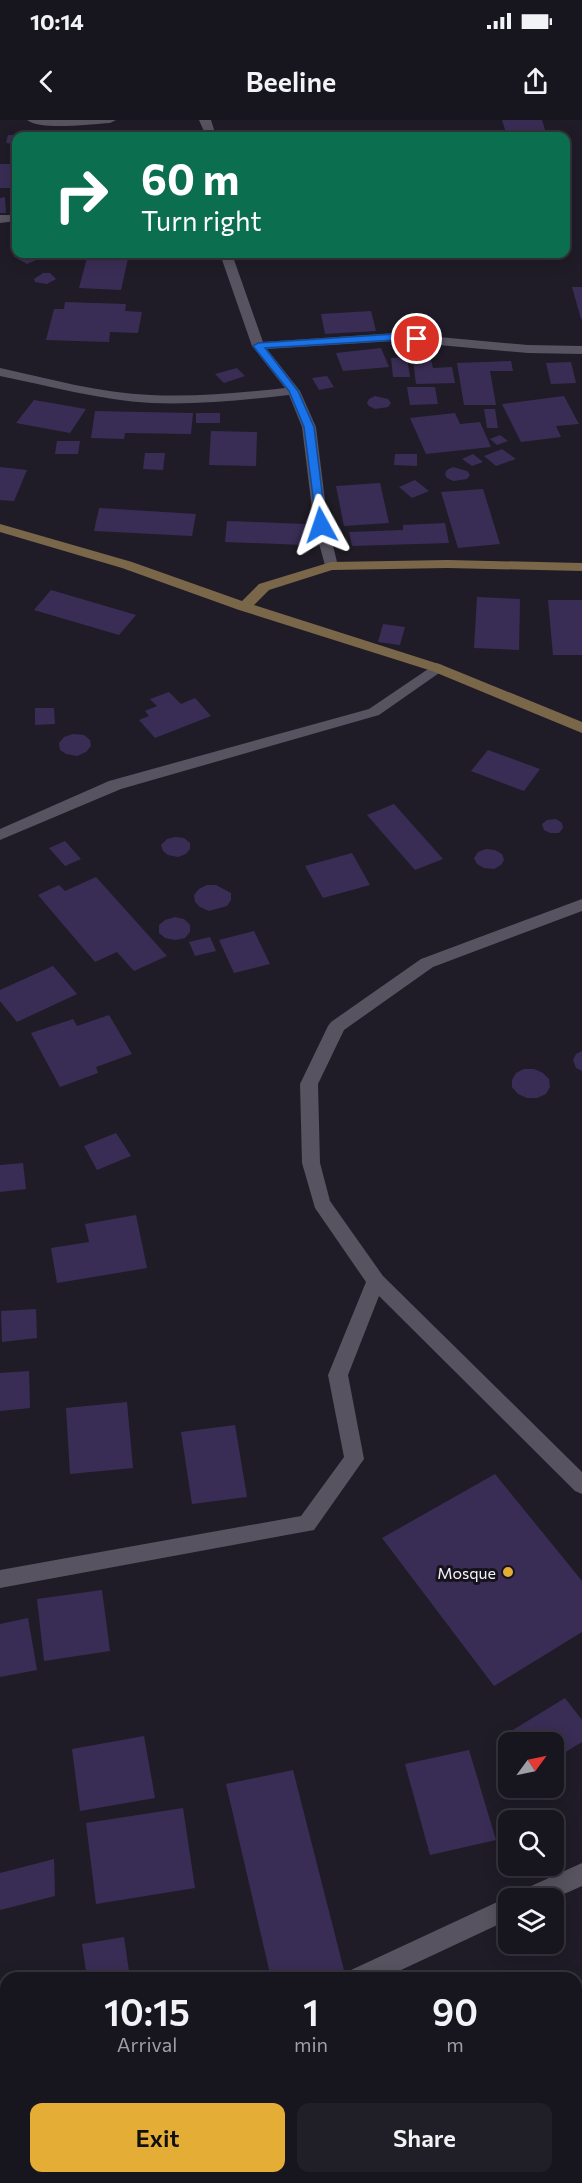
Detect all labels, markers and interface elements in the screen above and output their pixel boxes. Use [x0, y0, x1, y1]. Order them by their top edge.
text: 10:14 [30, 8, 84, 35]
icon: back [30, 65, 63, 98]
text: Beeline [246, 65, 336, 98]
icon: share [519, 65, 552, 98]
text: 60 m [141, 152, 240, 204]
icon: right [42, 156, 120, 234]
text: Turn right [141, 204, 261, 237]
pin [391, 313, 442, 364]
icon: arrive [400, 322, 433, 355]
position arrow [289, 493, 353, 557]
place label: Mosque [437, 1563, 496, 1582]
marker: Mosque [501, 1565, 515, 1579]
north arrow [498, 1732, 564, 1798]
map controls [498, 1732, 564, 1954]
button: search [498, 1810, 564, 1876]
button: layers [498, 1888, 564, 1954]
text: 10:15 [104, 1989, 190, 2033]
text: 1 [303, 1989, 319, 2033]
text: 90 [432, 1989, 478, 2033]
text: Arrival [117, 2032, 177, 2056]
text: min [294, 2032, 328, 2056]
text: m [446, 2032, 464, 2056]
button: Exit [30, 2103, 285, 2172]
button: Share [297, 2103, 552, 2172]

